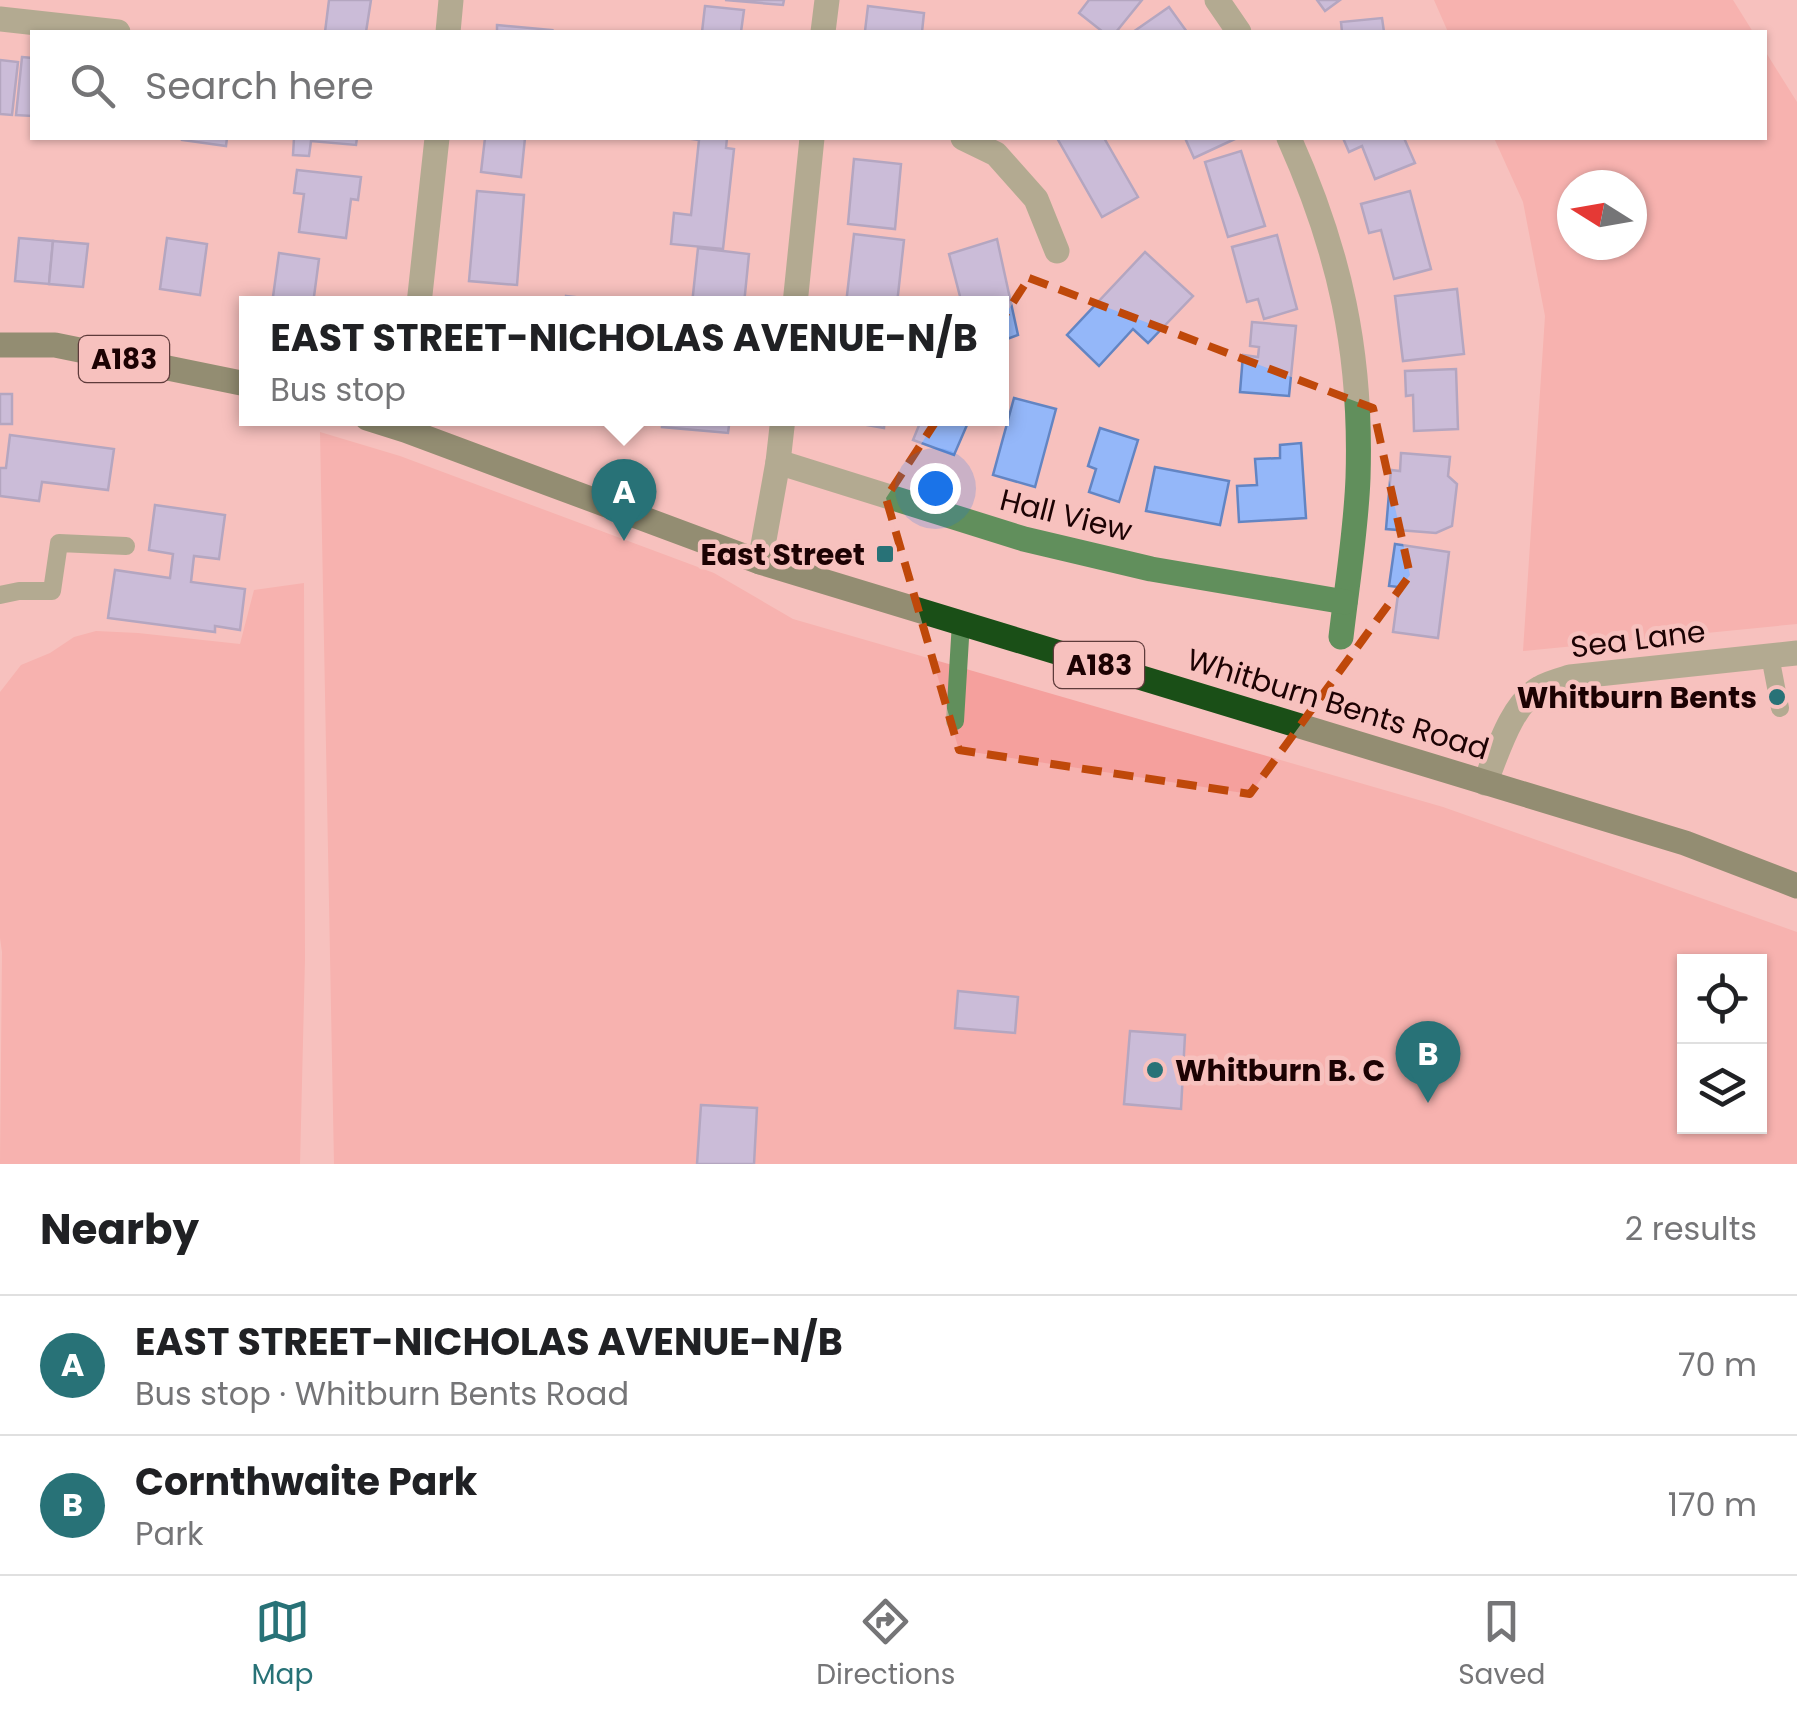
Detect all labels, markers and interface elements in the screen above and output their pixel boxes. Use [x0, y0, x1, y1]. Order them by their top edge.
search box [30, 30, 1767, 140]
icon: search [65, 58, 120, 113]
text: Search here [145, 59, 374, 112]
north arrow [1557, 170, 1647, 260]
popup [239, 296, 1009, 426]
text: EAST STREET-NICHOLAS AVENUE-N/B [270, 311, 978, 364]
road number: A183 [79, 336, 169, 382]
text: Bus stop [270, 367, 406, 412]
pin: A [592, 458, 656, 541]
your location [910, 463, 961, 514]
street label: Hall View [995, 478, 1137, 552]
place label: East Street [701, 533, 865, 576]
marker: East Street [874, 543, 896, 565]
street label: Sea Lane [1568, 609, 1708, 669]
street label: Whitburn Bents Road [1182, 638, 1494, 770]
road number: A183 [1054, 642, 1144, 688]
place label: Whitburn Bents [1517, 676, 1757, 719]
marker: Whitburn Bents [1766, 686, 1788, 708]
map controls [1677, 954, 1767, 1134]
button: locate [1677, 954, 1767, 1044]
pin: B [1396, 1020, 1460, 1103]
button: layers [1677, 1044, 1767, 1134]
place label: Whitburn B. C [1175, 1049, 1385, 1092]
marker: Whitburn B. C [1144, 1059, 1166, 1081]
text: Nearby [40, 1200, 199, 1259]
text: 2 results [1625, 1206, 1757, 1251]
text: EAST STREET-NICHOLAS AVENUE-N/B [135, 1315, 843, 1368]
text: A [61, 1342, 84, 1387]
text: 70 m [1678, 1342, 1757, 1387]
text: Bus stop · Whitburn Bents Road [135, 1371, 629, 1416]
text: Cornthwaite Park [135, 1455, 477, 1508]
text: B [62, 1482, 83, 1527]
text: 170 m [1668, 1482, 1757, 1527]
text: Park [135, 1511, 204, 1556]
tab: Map [251, 1594, 313, 1696]
tab: Directions [816, 1594, 955, 1696]
tab: Saved [1458, 1594, 1546, 1696]

